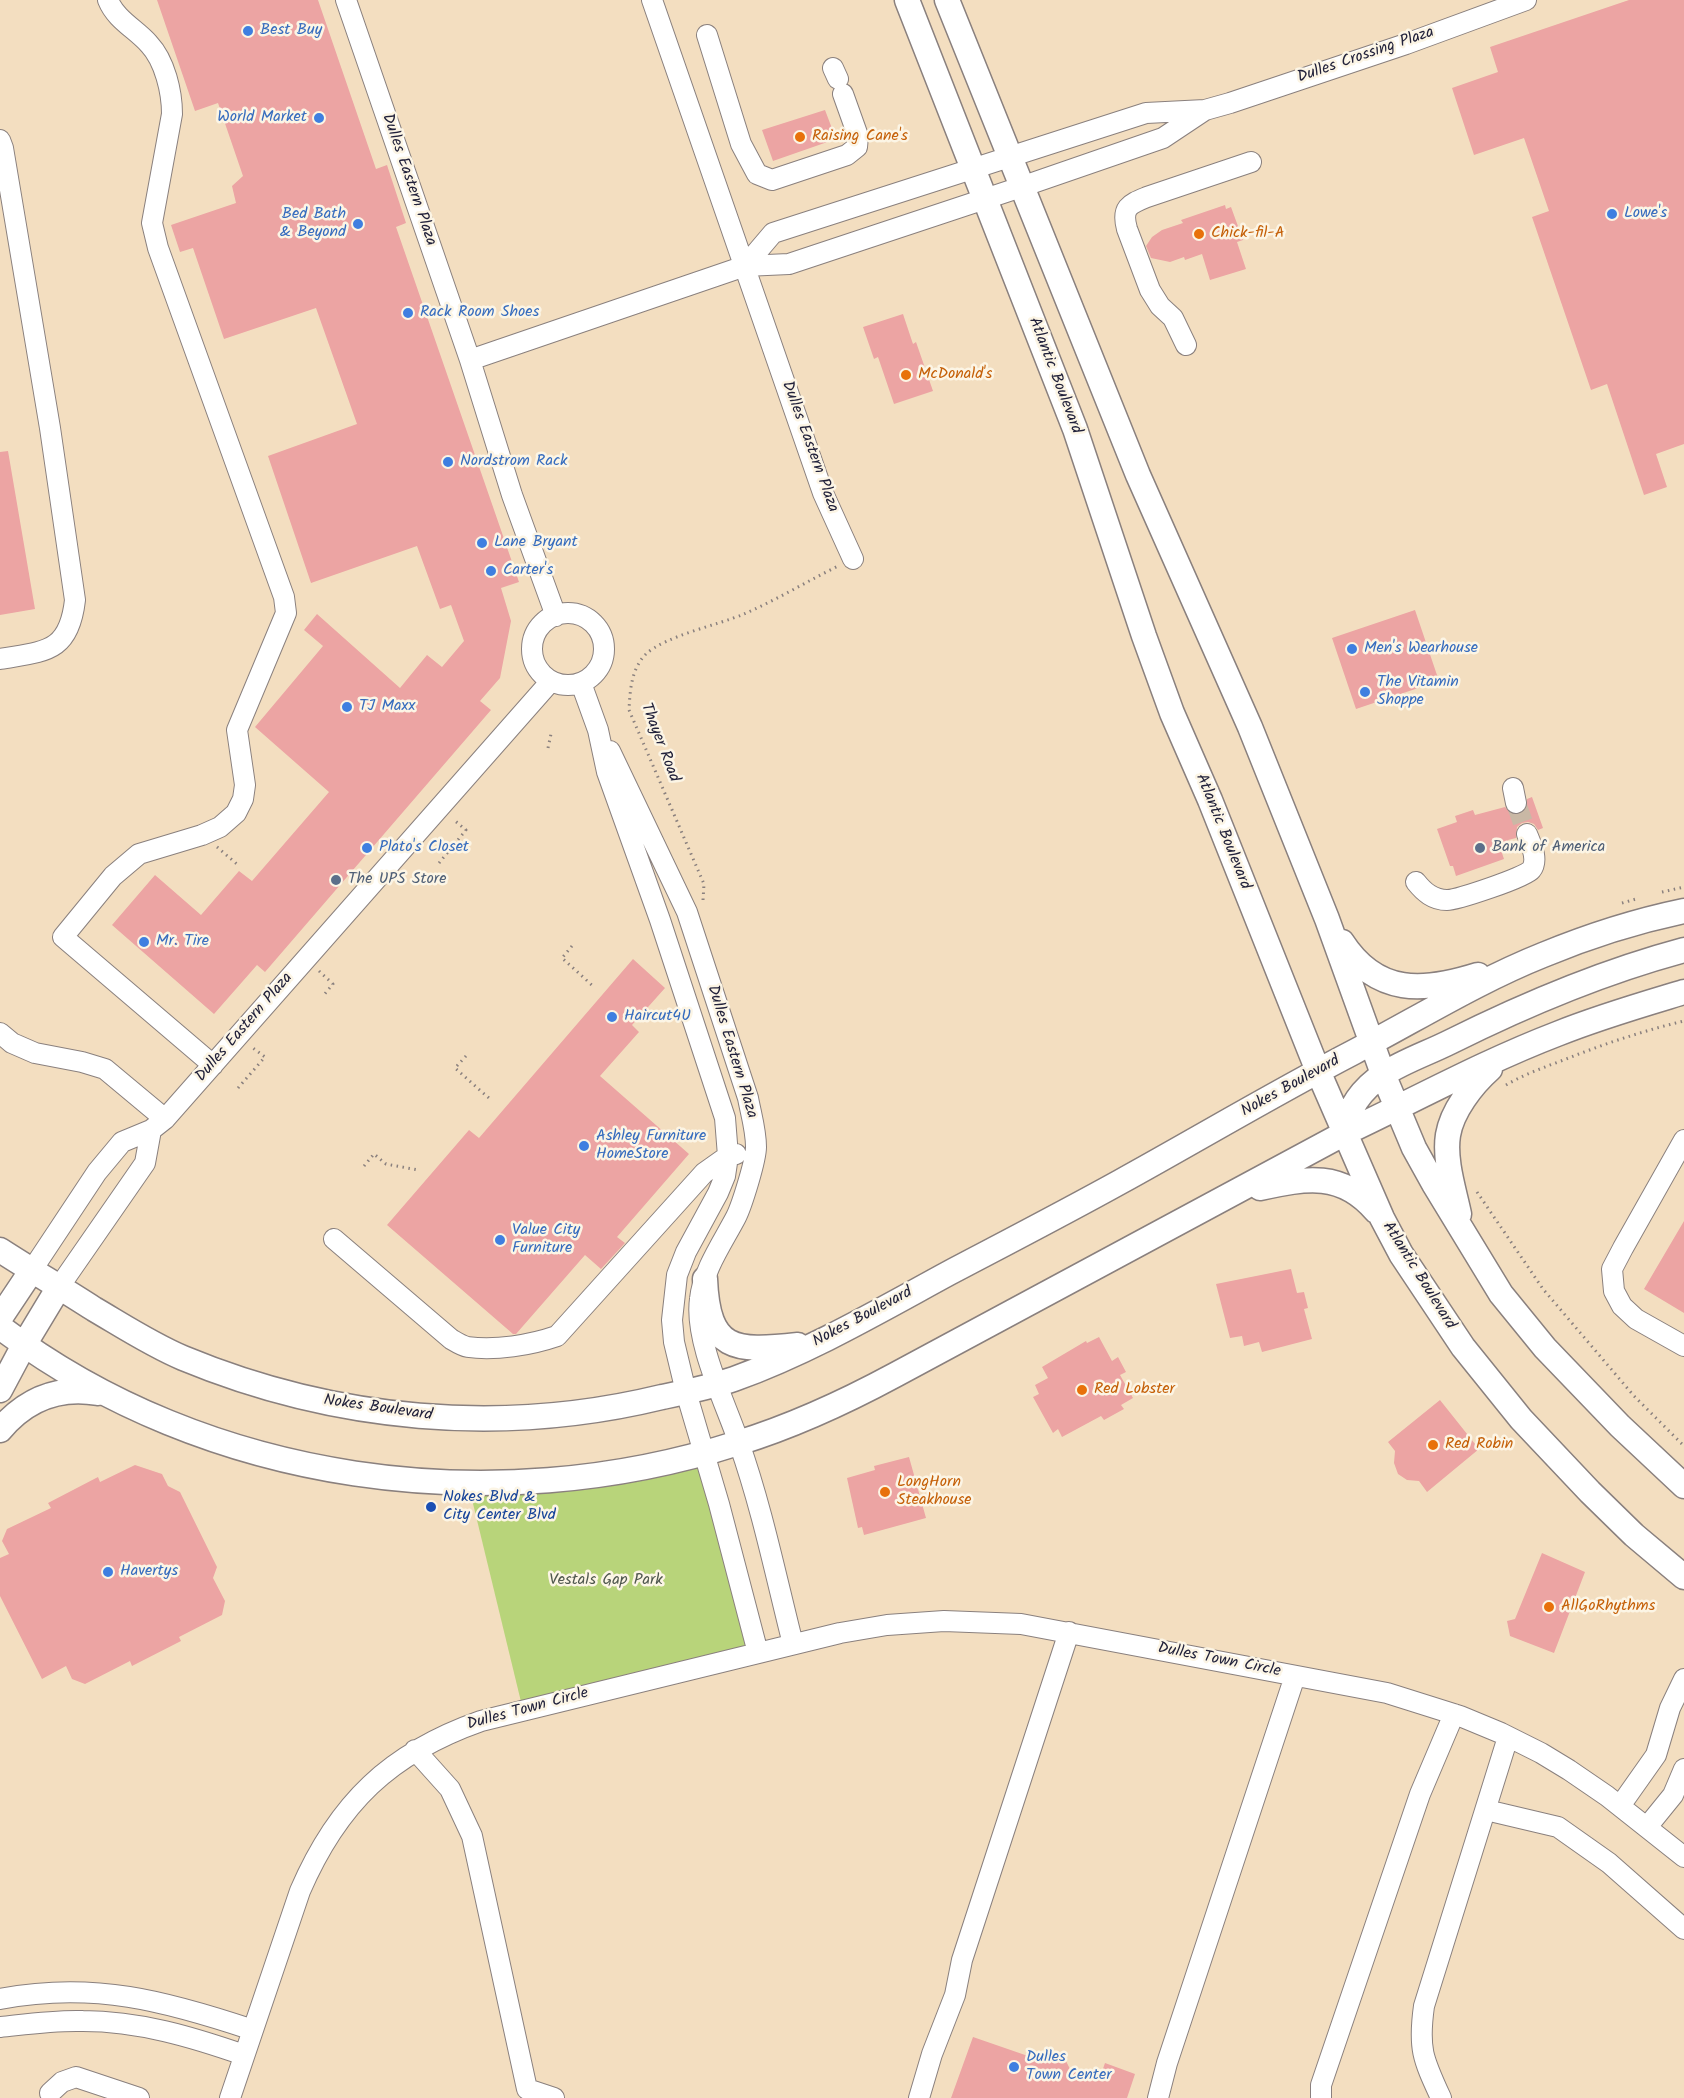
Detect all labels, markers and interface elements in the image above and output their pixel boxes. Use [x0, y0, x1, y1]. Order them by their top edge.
place label: Best Buy [260, 21, 322, 41]
marker: Best Buy [241, 24, 255, 38]
street label: Dulles Crossing Plaza [1295, 24, 1437, 88]
place label: World Market [217, 108, 307, 128]
marker: World Market [312, 111, 326, 125]
street label: Dulles Eastern Plaza [376, 112, 440, 248]
place label: Raising Cane's [812, 127, 908, 147]
marker: Raising Cane's [793, 130, 807, 144]
place label: Lowe's [1624, 204, 1667, 224]
place label: Bed Bath & Beyond [280, 205, 346, 243]
marker: Lowe's [1605, 207, 1619, 221]
marker: Bed Bath & Beyond [351, 217, 365, 231]
place label: Chick-fil-A [1211, 224, 1284, 244]
marker: Chick-fil-A [1192, 227, 1206, 241]
place label: Rack Room Shoes [420, 303, 539, 323]
marker: Rack Room Shoes [401, 306, 415, 320]
street label: Atlantic Boulevard [1023, 315, 1085, 437]
place label: McDonald's [918, 365, 992, 385]
marker: McDonald's [899, 368, 913, 382]
street label: Dulles Eastern Plaza [776, 379, 842, 515]
place label: Nordstrom Rack [460, 452, 568, 472]
marker: Nordstrom Rack [441, 455, 455, 469]
place label: Lane Bryant [494, 533, 578, 553]
marker: Lane Bryant [475, 536, 489, 550]
place label: Carter's [503, 561, 553, 581]
marker: Carter's [484, 564, 498, 578]
place label: Men's Wearhouse [1364, 639, 1478, 659]
marker: Men's Wearhouse [1345, 642, 1359, 656]
place label: The Vitamin Shoppe [1377, 673, 1459, 711]
marker: The Vitamin Shoppe [1358, 685, 1372, 699]
place label: TJ Maxx [359, 697, 415, 717]
marker: TJ Maxx [340, 700, 354, 714]
street label: Thayer Road [635, 701, 683, 785]
street label: Atlantic Boulevard [1190, 771, 1254, 893]
place label: Plato's Closet [379, 838, 469, 858]
place label: Bank of America [1492, 838, 1605, 858]
marker: Plato's Closet [360, 841, 374, 855]
marker: Bank of America [1473, 841, 1487, 855]
place label: The UPS Store [348, 870, 446, 890]
marker: The UPS Store [329, 873, 343, 887]
place label: Mr. Tire [156, 932, 209, 952]
marker: Mr. Tire [137, 935, 151, 949]
street label: Dulles Eastern Plaza [192, 970, 298, 1086]
street label: Dulles Eastern Plaza [702, 983, 760, 1121]
place label: Haircut4U [624, 1007, 691, 1027]
marker: Haircut4U [605, 1010, 619, 1024]
street label: Nokes Boulevard [1238, 1052, 1344, 1122]
place label: Ashley Furniture HomeStore [596, 1127, 706, 1165]
marker: Ashley Furniture HomeStore [577, 1139, 591, 1153]
street label: Atlantic Boulevard [1377, 1219, 1459, 1333]
place label: Value City Furniture [512, 1221, 580, 1259]
marker: Value City Furniture [493, 1233, 507, 1247]
street label: Nokes Boulevard [810, 1284, 916, 1352]
place label: Red Lobster [1094, 1380, 1175, 1400]
marker: Red Lobster [1075, 1383, 1089, 1397]
street label: Nokes Boulevard [322, 1392, 434, 1426]
place label: Red Robin [1445, 1435, 1513, 1455]
marker: Red Robin [1426, 1438, 1440, 1452]
place label: LongHorn Steakhouse [897, 1473, 971, 1511]
marker: LongHorn Steakhouse [878, 1485, 892, 1499]
place label: Nokes Blvd & City Center Blvd [443, 1488, 556, 1526]
marker: Nokes Blvd & City Center Blvd [424, 1500, 438, 1514]
place label: Havertys [120, 1562, 178, 1582]
marker: Havertys [101, 1565, 115, 1579]
park label: Vestals Gap Park [549, 1571, 663, 1591]
place label: AllGoRhythms [1561, 1597, 1655, 1617]
marker: AllGoRhythms [1542, 1600, 1556, 1614]
street label: Dulles Town Circle [1156, 1640, 1282, 1682]
street label: Dulles Town Circle [465, 1685, 591, 1735]
place label: Dulles Town Center [1026, 2048, 1112, 2086]
marker: Dulles Town Center [1007, 2060, 1021, 2074]

